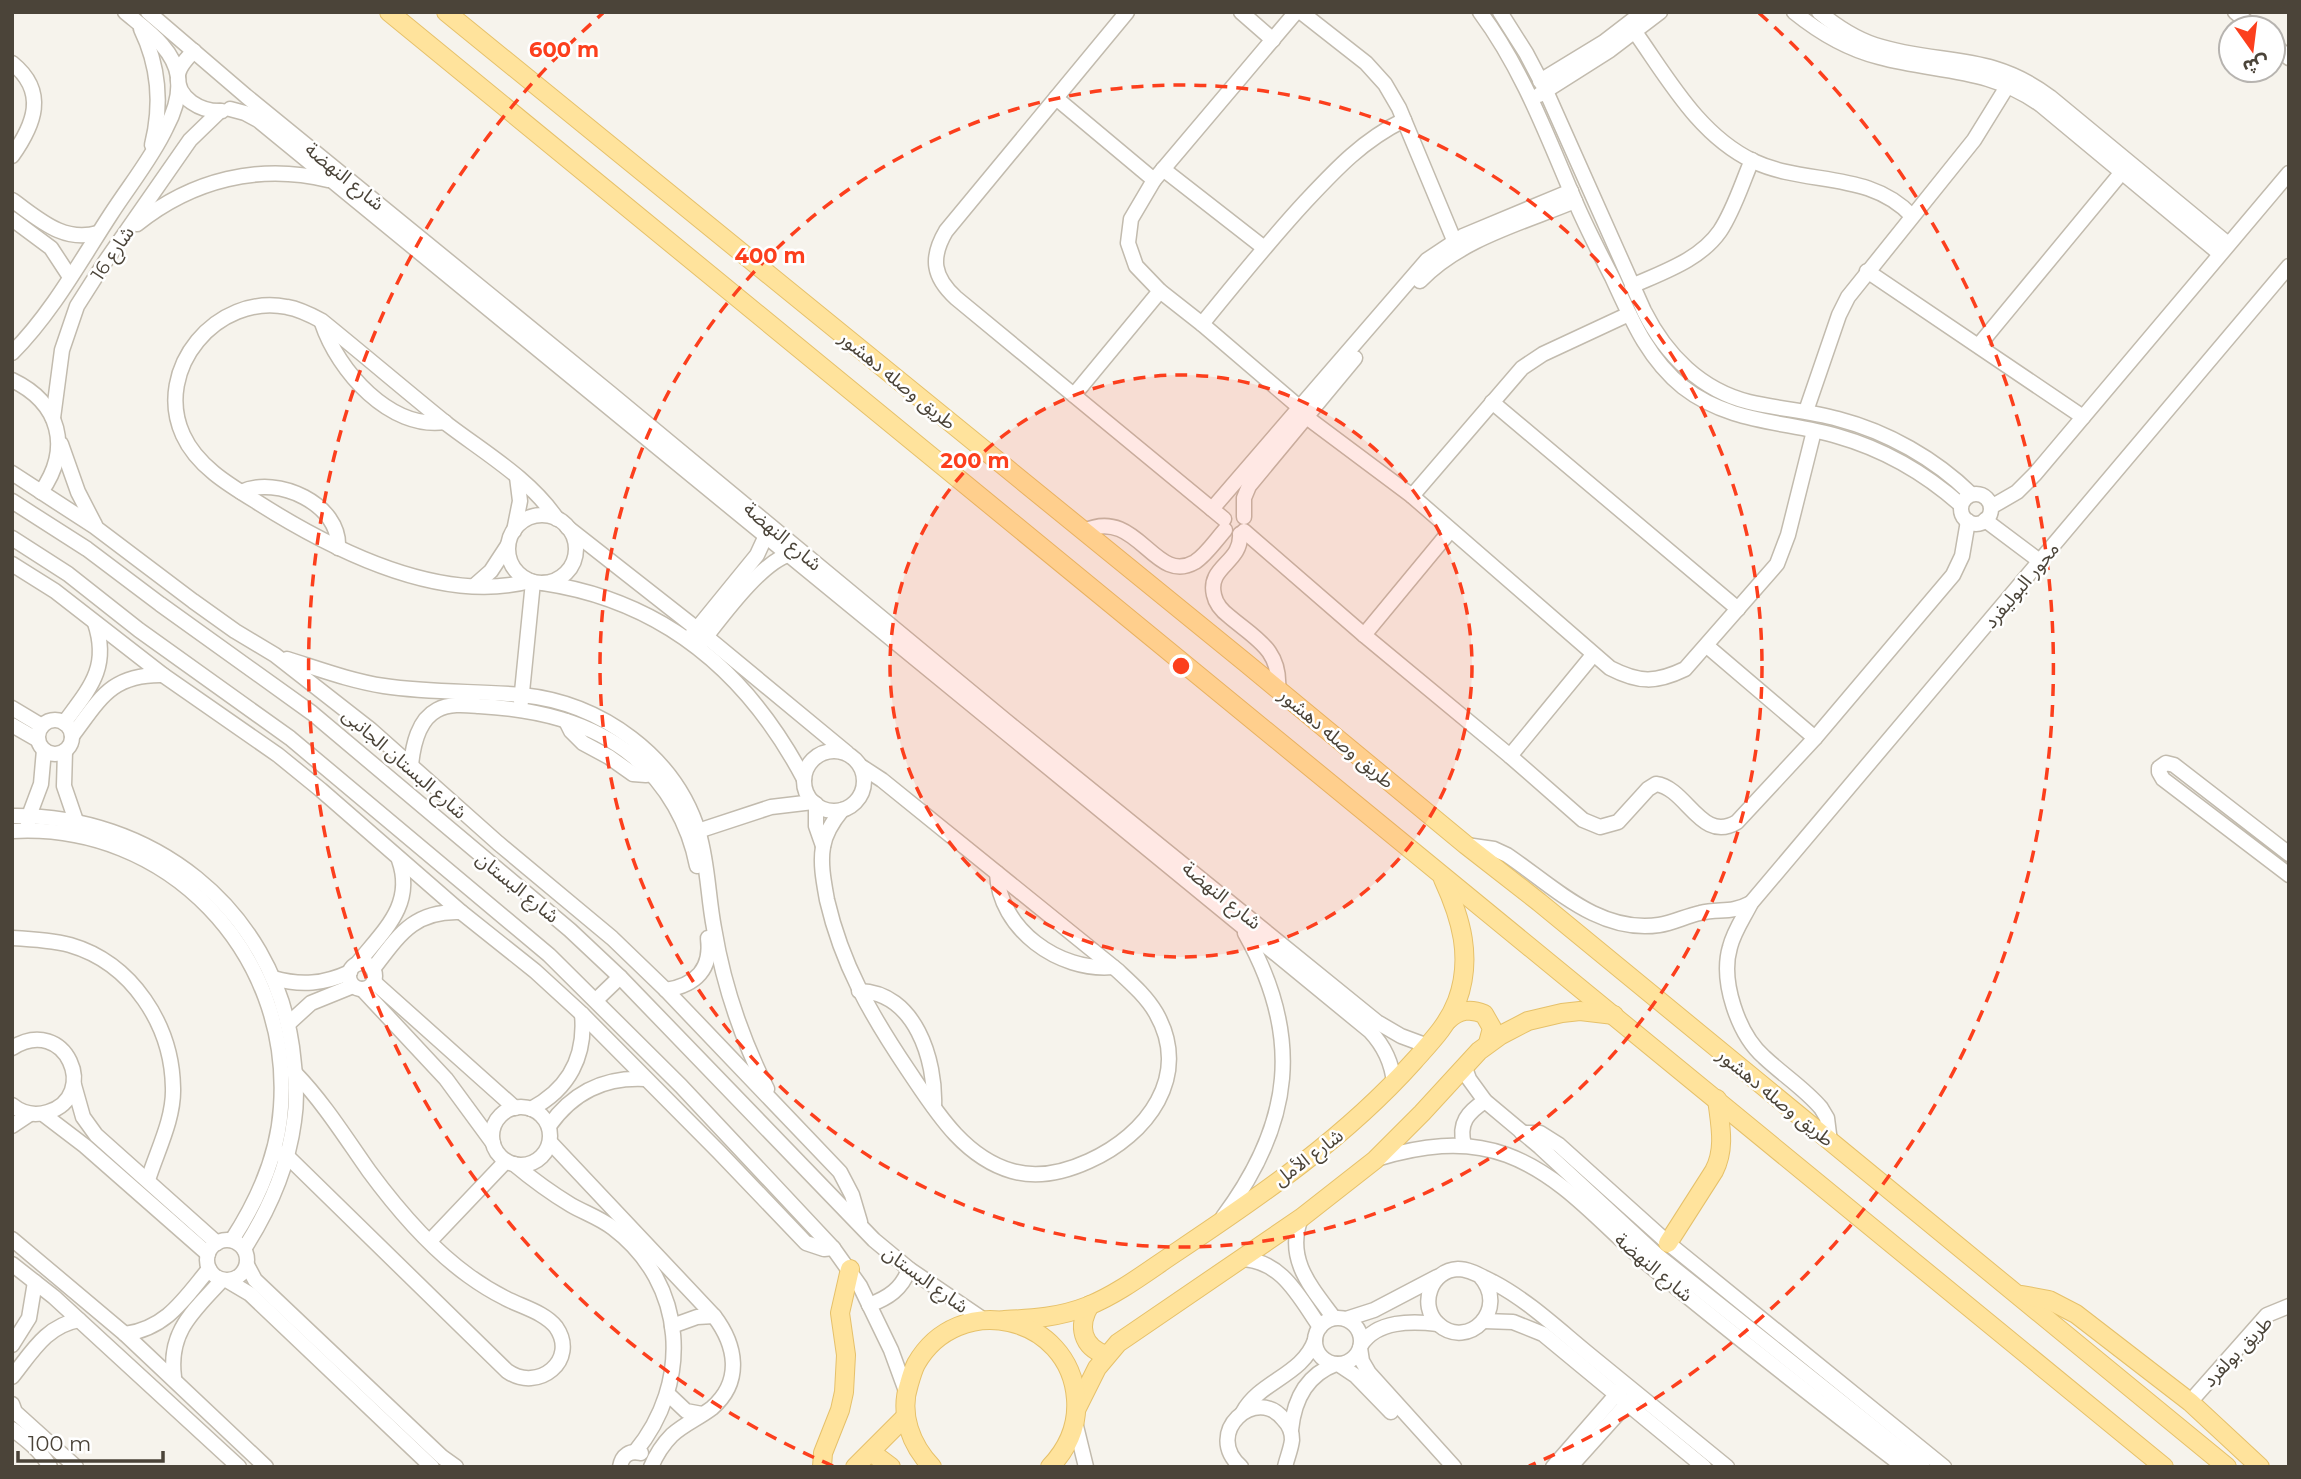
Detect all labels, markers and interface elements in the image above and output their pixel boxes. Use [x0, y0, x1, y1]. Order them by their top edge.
north arrow [2217, 14, 2287, 84]
text: 600 m [529, 37, 599, 62]
text: ش [2241, 51, 2271, 79]
street label: شارع النهضة [299, 138, 389, 217]
street label: شارع 16 [86, 222, 141, 286]
text: 400 m [735, 243, 805, 268]
street label: طريق وصله دهشور [834, 326, 961, 435]
text: 200 m [941, 448, 1009, 473]
street label: شارع النهضة [738, 497, 826, 577]
street label: محور البوليفرد [1979, 538, 2064, 633]
centre of rings [1169, 654, 1193, 678]
street label: طريق وصله دهشور [1274, 683, 1399, 793]
street label: شارع البستان الجانبى [336, 703, 472, 825]
street label: شارع البستان [470, 847, 564, 929]
street label: شارع النهضة [1176, 857, 1266, 936]
street label: طريق وصله دهشور [1712, 1043, 1839, 1152]
street label: شارع الأمل [1269, 1124, 1349, 1193]
street label: شارع النهضة [1609, 1228, 1697, 1308]
street label: شارع البستان [877, 1241, 973, 1320]
street label: طريق بولفرد [2198, 1311, 2277, 1392]
scale bar [18, 1420, 163, 1464]
text: 100 m [28, 1431, 91, 1456]

